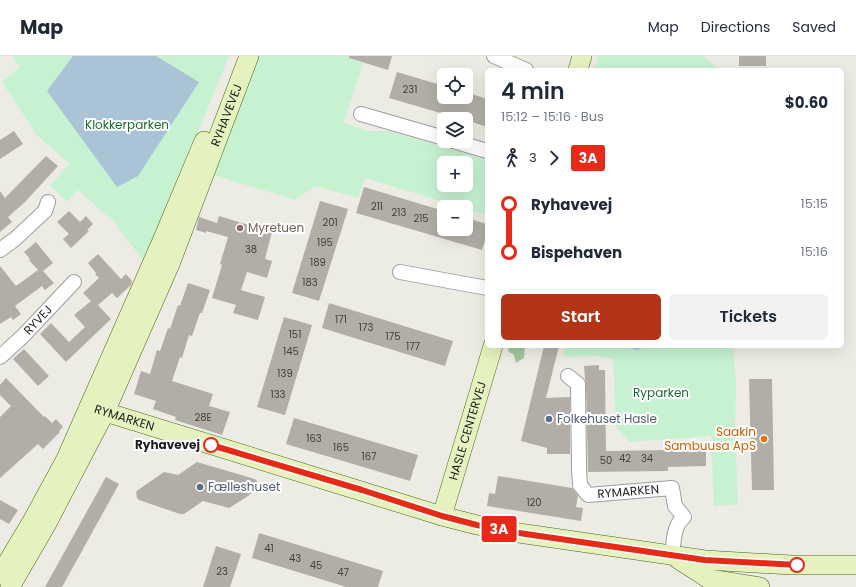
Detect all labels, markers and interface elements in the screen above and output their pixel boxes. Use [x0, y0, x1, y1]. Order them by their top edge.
text: Map [20, 14, 63, 41]
text: Map [648, 17, 679, 37]
text: Directions [701, 17, 770, 37]
text: Saved [792, 17, 836, 37]
map controls [437, 68, 473, 236]
button: locate [437, 68, 473, 104]
text: 4 min [501, 76, 565, 107]
street label: RYHAVEVEJ [206, 81, 246, 149]
house number: 231 [403, 82, 417, 97]
text: $0.60 [785, 92, 828, 113]
text: 15:12 – 15:16 · Bus [501, 107, 604, 126]
button: layers [437, 112, 473, 148]
park label: Klokkerparken [85, 116, 169, 133]
icon: walk [501, 147, 523, 169]
icon: forward [543, 147, 565, 169]
text: 3 [529, 148, 537, 167]
text: 3A [579, 148, 597, 168]
button: + [437, 156, 473, 192]
text: Ryhavevej [531, 194, 612, 215]
text: 15:15 [801, 194, 828, 213]
house number: 211 [371, 199, 383, 214]
button: − [437, 200, 473, 236]
house number: 213 [392, 205, 407, 220]
house number: 215 [413, 211, 429, 226]
house number: 201 [322, 215, 338, 230]
place label: Myretuen [248, 219, 304, 236]
marker: Myretuen [235, 223, 245, 233]
house number: 195 [317, 235, 333, 250]
house number: 38 [245, 242, 257, 257]
text: Bispehaven [531, 242, 622, 263]
text: 15:16 [800, 242, 828, 261]
house number: 189 [310, 255, 326, 270]
house number: 183 [302, 275, 318, 290]
button: Start [501, 294, 661, 340]
button: Tickets [669, 294, 828, 340]
street label: RYVEJ [19, 301, 56, 338]
house number: 171 [335, 312, 347, 327]
house number: 173 [359, 320, 373, 335]
house number: 151 [289, 327, 301, 342]
house number: 175 [386, 329, 400, 344]
house number: 177 [406, 339, 421, 354]
house number: 145 [283, 344, 299, 359]
house number: 139 [277, 366, 293, 381]
street label: HASLE CENTERVEJ [444, 379, 490, 482]
park label: Ryparken [633, 384, 689, 401]
house number: 133 [271, 387, 286, 402]
street label: RYMARKEN [92, 400, 157, 435]
house number: 28E [194, 410, 212, 425]
place label: Folkehuset Hasle [557, 410, 657, 427]
marker: Folkehuset Hasle [544, 414, 554, 424]
place label: Saakin Sambuusa ApS [664, 423, 756, 454]
house number: 163 [306, 431, 322, 446]
marker: Saakin Sambuusa ApS [759, 434, 769, 444]
place label: Ryhavevej [135, 436, 200, 453]
marker: Ryhavevej [203, 437, 219, 453]
house number: 165 [333, 440, 349, 455]
house number: 167 [361, 449, 377, 464]
house number: 42 [619, 451, 631, 466]
house number: 34 [641, 451, 653, 466]
house number: 50 [600, 453, 612, 468]
place label: Fælleshuset [208, 478, 280, 495]
street label: RYMARKEN [597, 480, 660, 502]
marker: Fælleshuset [195, 482, 205, 492]
house number: 120 [526, 495, 542, 510]
line badge: 3A [481, 516, 517, 542]
text: 3A [490, 519, 508, 539]
house number: 41 [264, 541, 274, 556]
house number: 43 [289, 551, 301, 566]
unlabelled marker [789, 557, 805, 573]
house number: 45 [310, 558, 322, 573]
house number: 23 [216, 564, 228, 579]
house number: 47 [337, 565, 349, 580]

